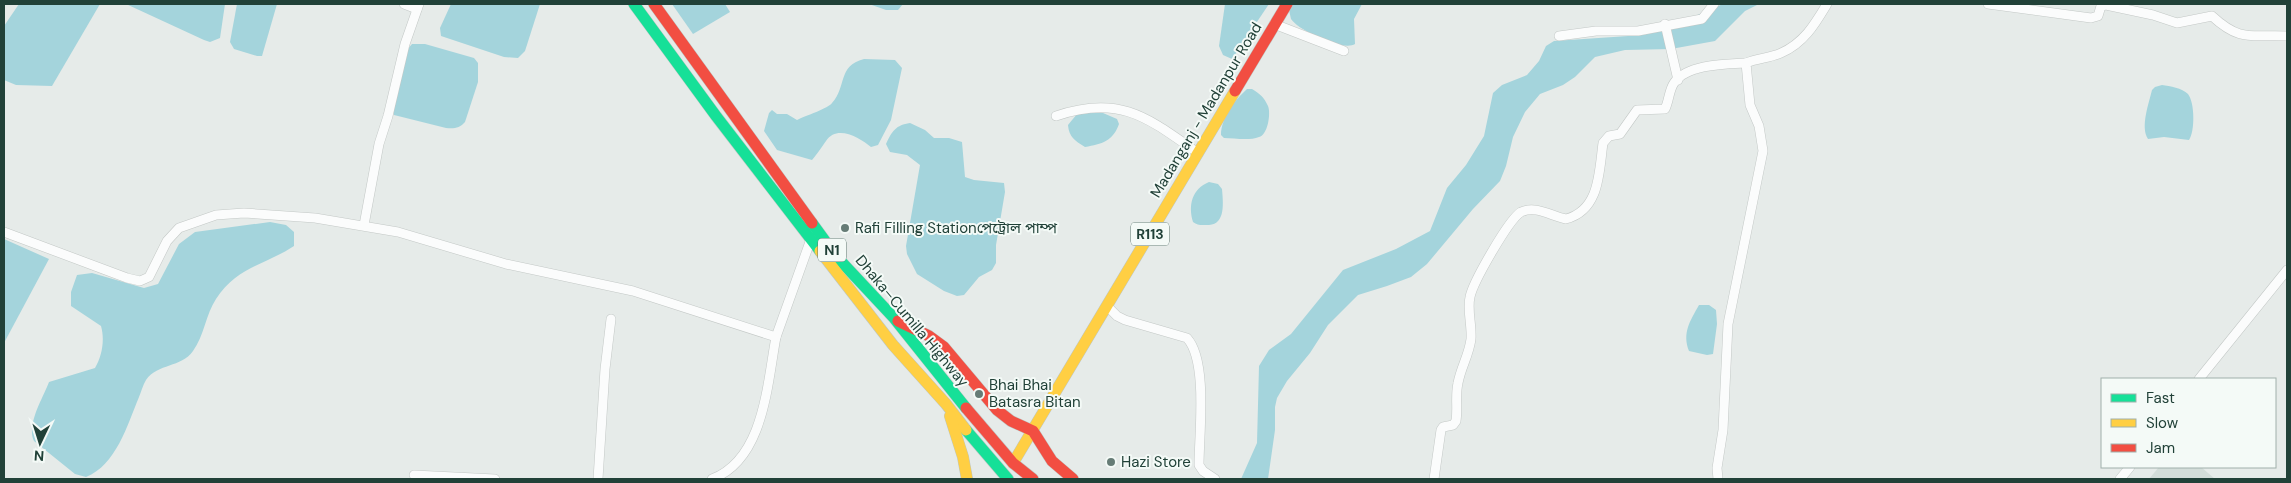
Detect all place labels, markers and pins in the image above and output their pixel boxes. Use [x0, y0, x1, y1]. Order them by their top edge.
place label: Rafi Filling Stationপেট্রোল পাম্প [855, 218, 1057, 238]
marker: Rafi Filling Stationপেট্রোল পাম্প [839, 222, 851, 234]
place label: Bhai Bhai Batasra Bitan [989, 375, 1081, 412]
marker: Bhai Bhai Batasra Bitan [973, 388, 985, 400]
place label: Hazi Store [1121, 452, 1191, 472]
marker: Hazi Store [1105, 456, 1117, 468]

